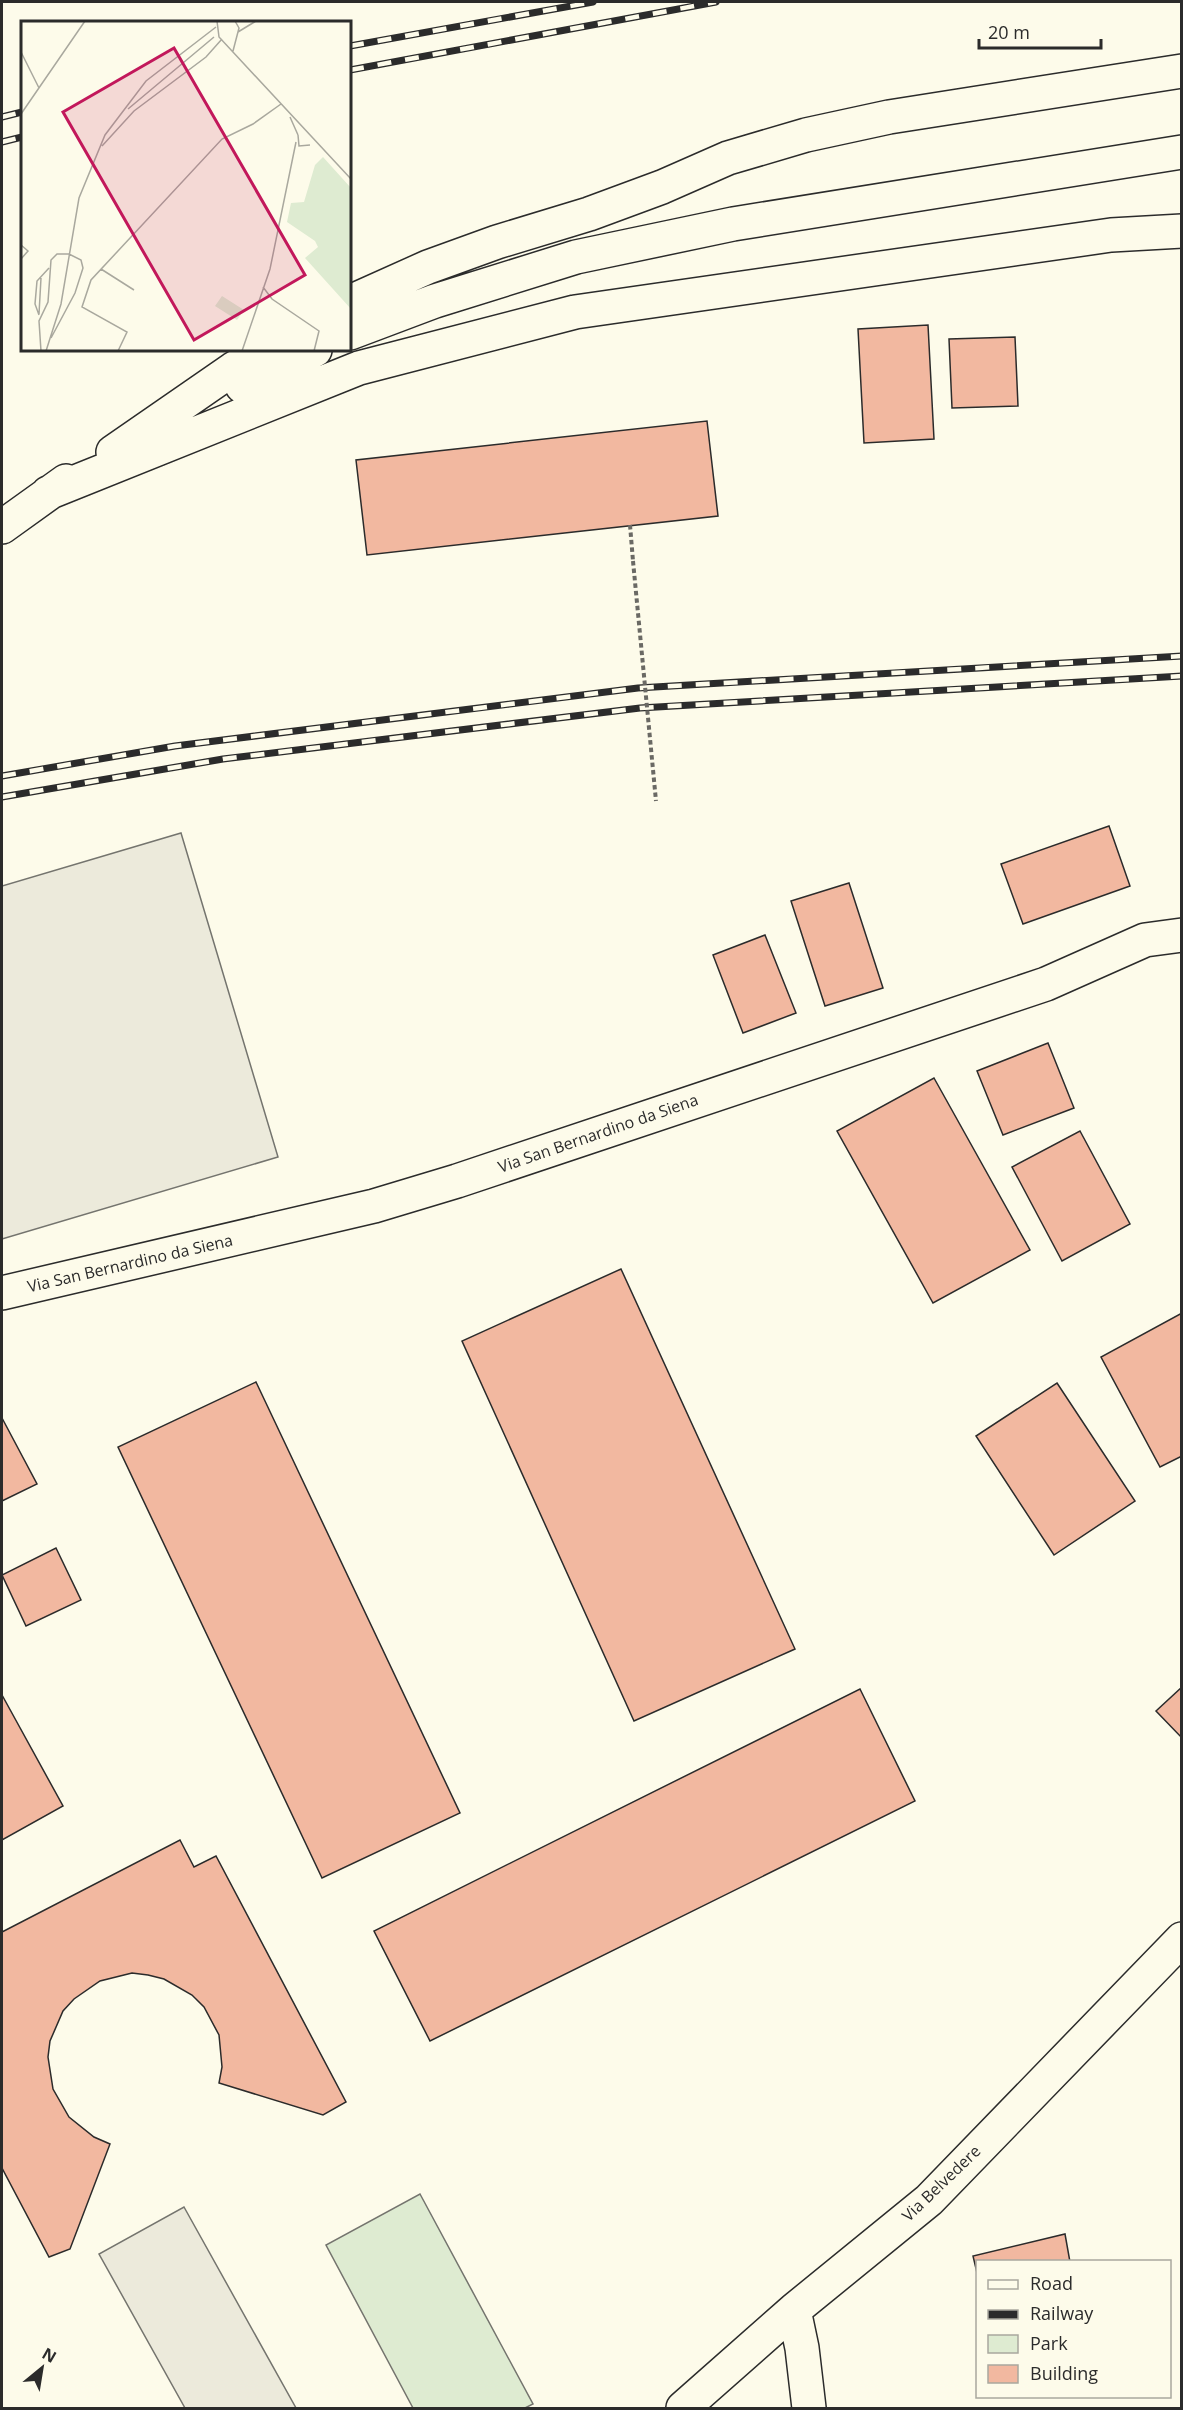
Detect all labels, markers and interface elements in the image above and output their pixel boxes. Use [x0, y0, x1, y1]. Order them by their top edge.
scale bar [979, 12, 1100, 50]
text: 20 m [988, 20, 1030, 44]
inset map [21, 21, 351, 351]
street label: Via San Bernardino da Siena [495, 1088, 701, 1178]
street label: Via San Bernardino da Siena [25, 1229, 235, 1297]
street label: Via Belvedere [897, 2140, 985, 2226]
legend [976, 2260, 1171, 2398]
text: Road [1030, 2271, 1073, 2295]
text: Railway [1030, 2301, 1094, 2325]
text: Park [1030, 2331, 1068, 2355]
north arrow [12, 2338, 72, 2398]
text: N [38, 2342, 61, 2368]
text: Building [1030, 2361, 1098, 2385]

